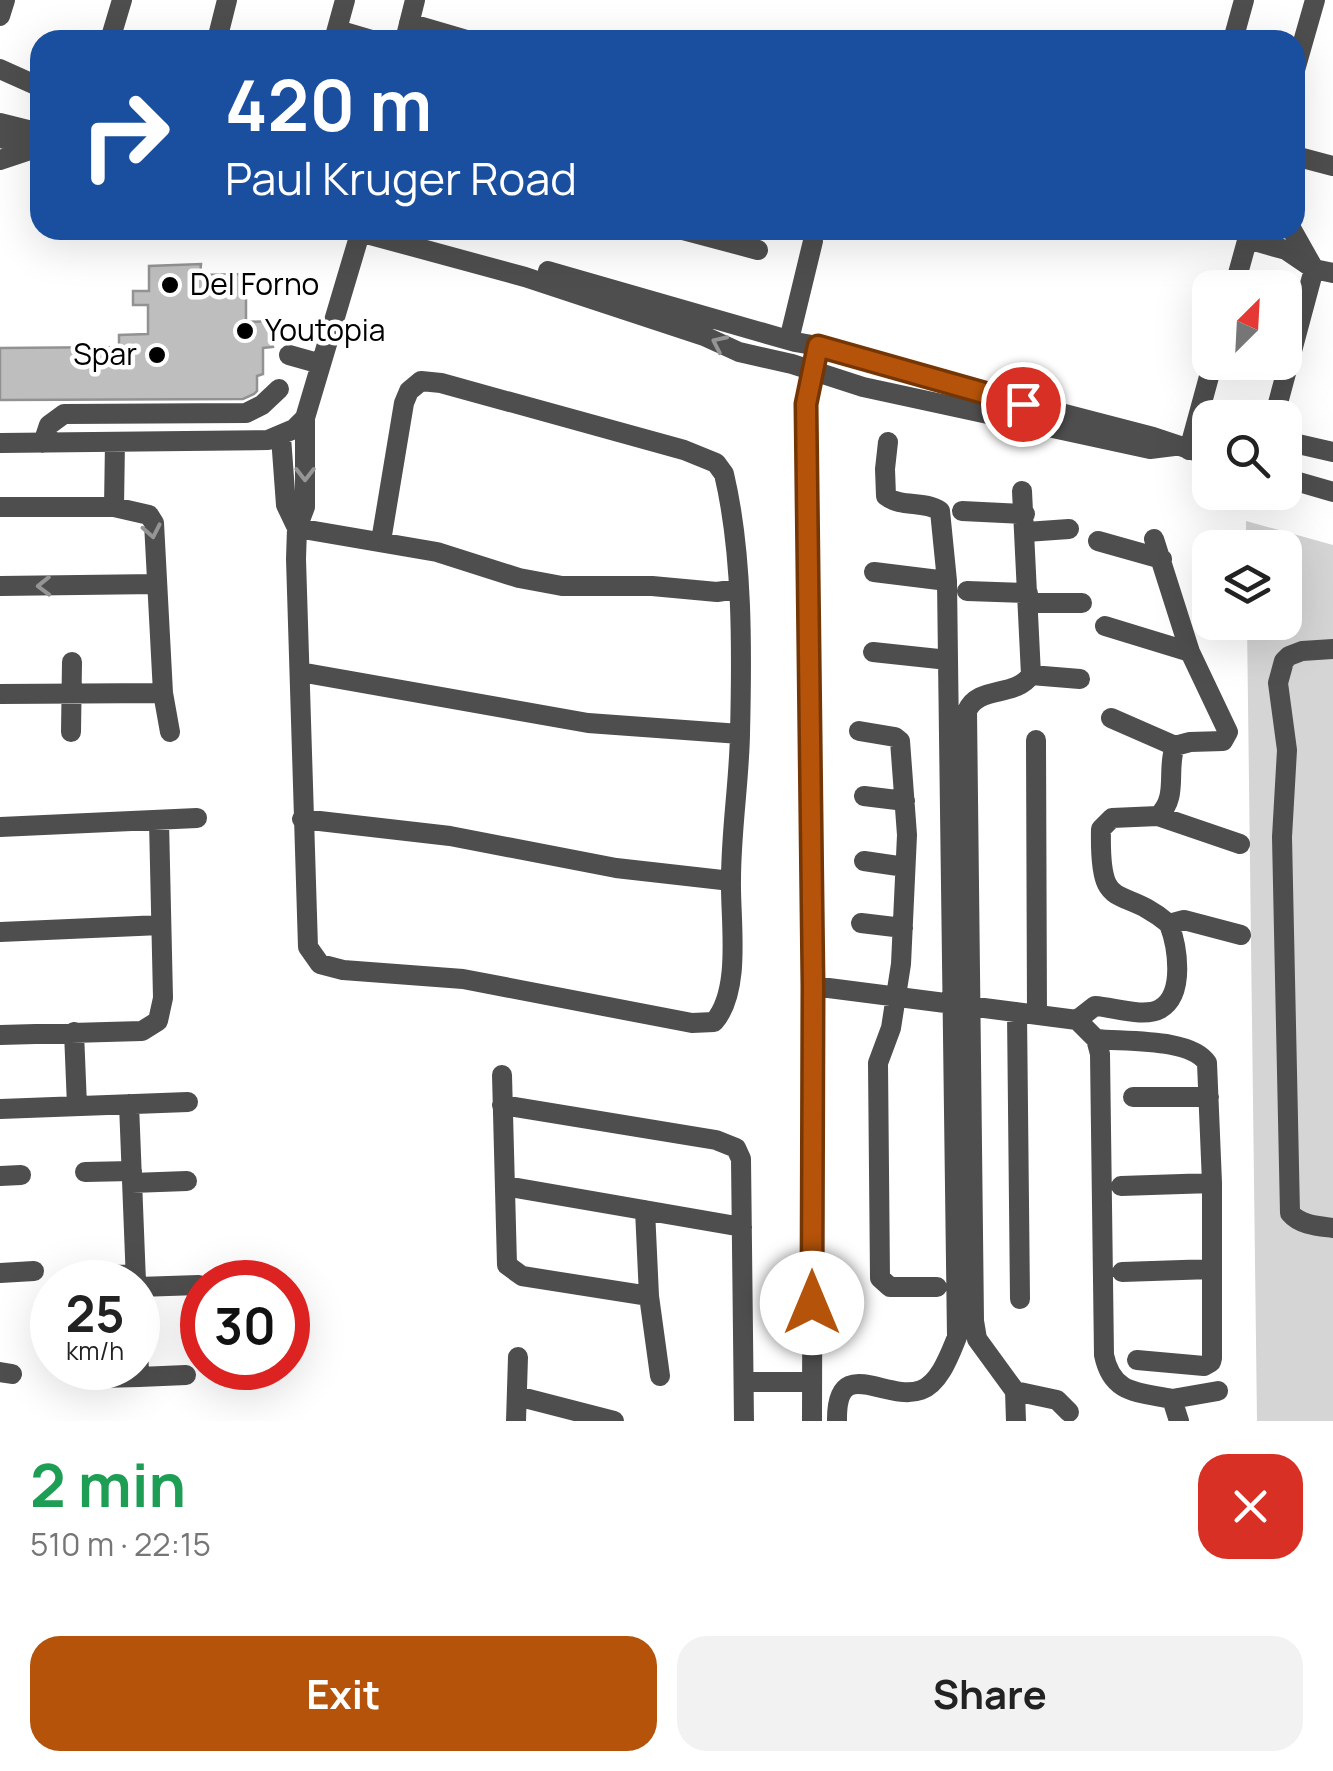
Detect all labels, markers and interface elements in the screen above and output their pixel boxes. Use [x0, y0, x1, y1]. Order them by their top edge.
text: 420 m [225, 56, 432, 152]
icon: right [60, 70, 190, 200]
text: Paul Kruger Road [225, 147, 577, 209]
place label: Del Forno [190, 263, 319, 304]
north arrow [1192, 270, 1302, 380]
map controls [1192, 270, 1302, 640]
marker: Del Forno [159, 274, 181, 296]
place label: Youtopia [265, 309, 385, 350]
marker: Youtopia [234, 320, 256, 342]
place label: Spar [73, 333, 137, 374]
one-way arrow [711, 336, 729, 356]
marker: Spar [146, 344, 168, 366]
pin [981, 362, 1066, 447]
icon: arrive [996, 377, 1051, 432]
button: search [1192, 400, 1302, 510]
one-way arrow [294, 466, 316, 482]
one-way arrow [140, 523, 162, 540]
button: layers [1192, 530, 1302, 640]
one-way arrow [35, 575, 51, 596]
position arrow [760, 1251, 864, 1355]
speed limit sign: 30 [180, 1260, 310, 1390]
text: 25 [65, 1279, 125, 1347]
text: km/h [66, 1333, 124, 1368]
text: 2 min [30, 1443, 186, 1525]
button: close [1198, 1454, 1303, 1559]
text: 510 m · 22:15 [30, 1522, 211, 1566]
button: Exit [30, 1636, 657, 1751]
button: Share [677, 1636, 1303, 1751]

